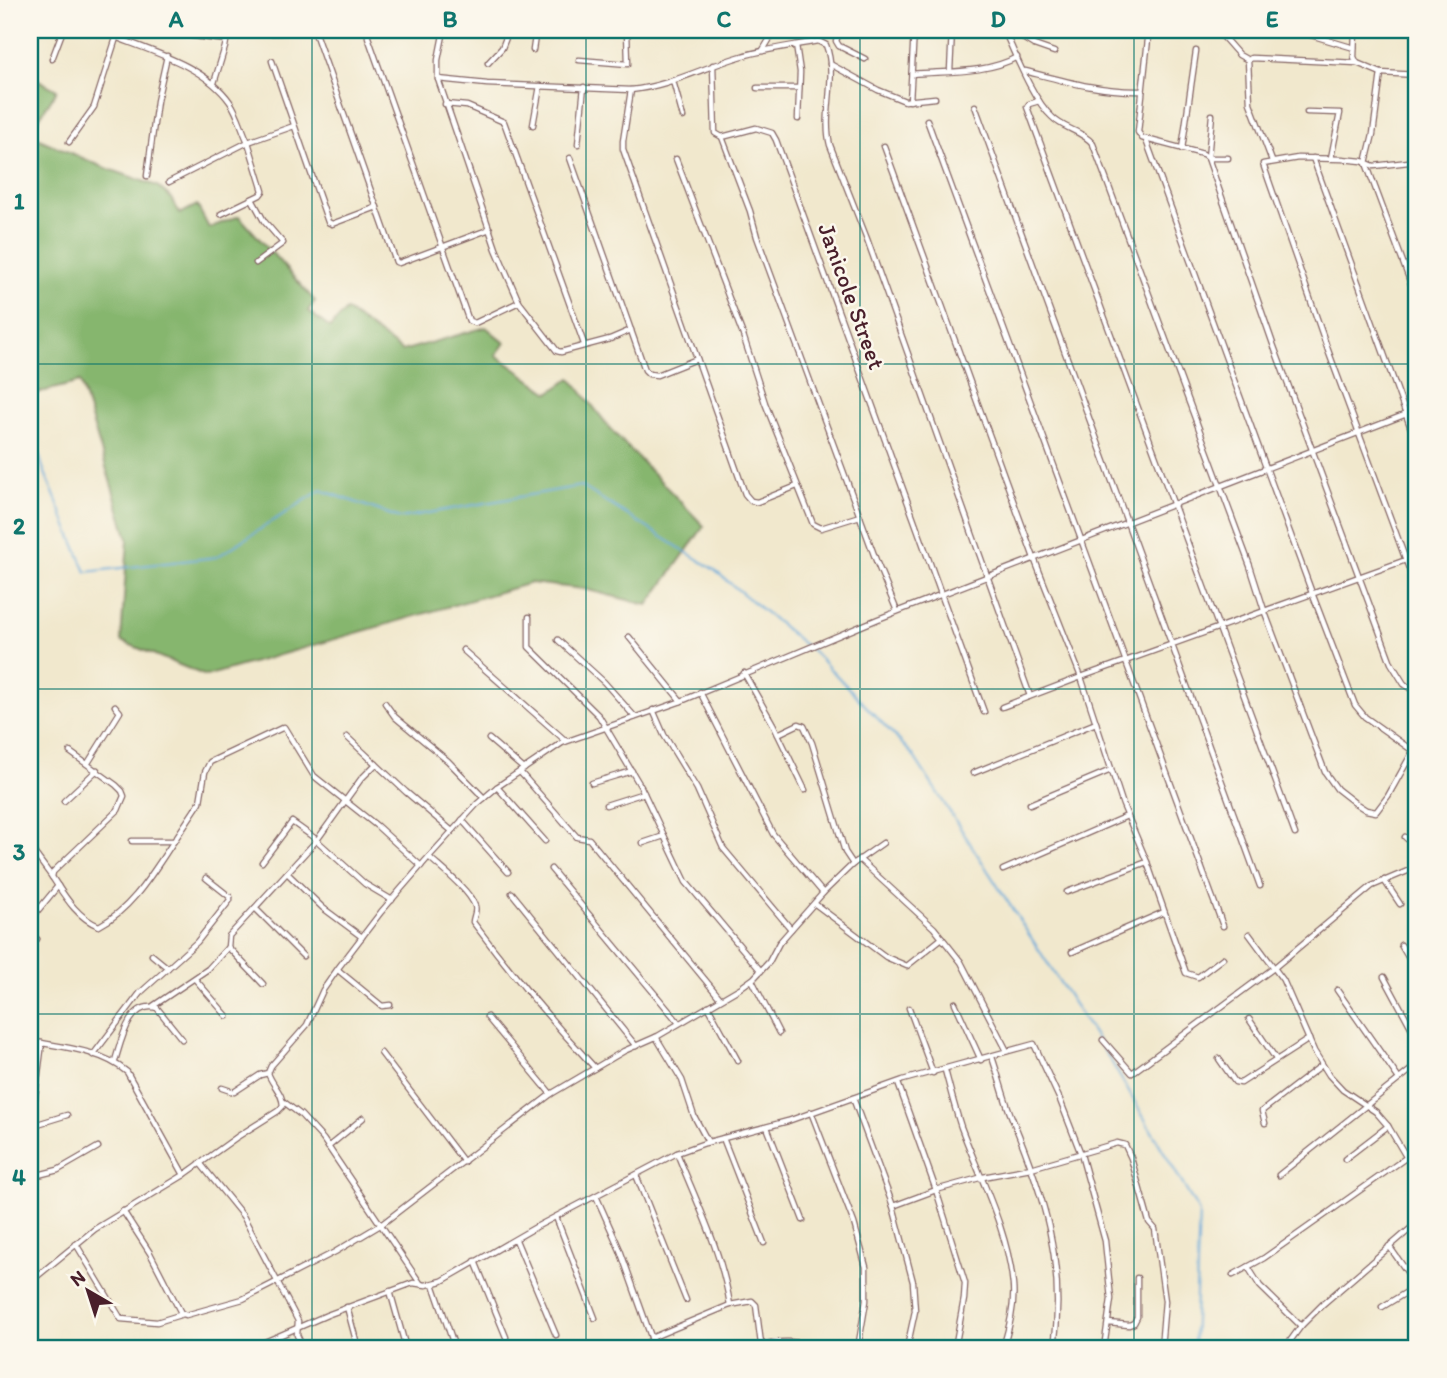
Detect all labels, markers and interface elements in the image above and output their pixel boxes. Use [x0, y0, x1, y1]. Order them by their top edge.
text: A [168, 5, 184, 33]
text: B [443, 5, 458, 33]
text: C [717, 5, 732, 33]
text: D [990, 5, 1006, 33]
text: E [1266, 5, 1279, 33]
text: 1 [14, 187, 25, 215]
street label: Janicole Street [812, 219, 892, 373]
text: 2 [13, 512, 26, 540]
text: 3 [13, 838, 26, 866]
text: 4 [12, 1163, 26, 1191]
north arrow [52, 1256, 122, 1326]
text: N [65, 1265, 90, 1291]

